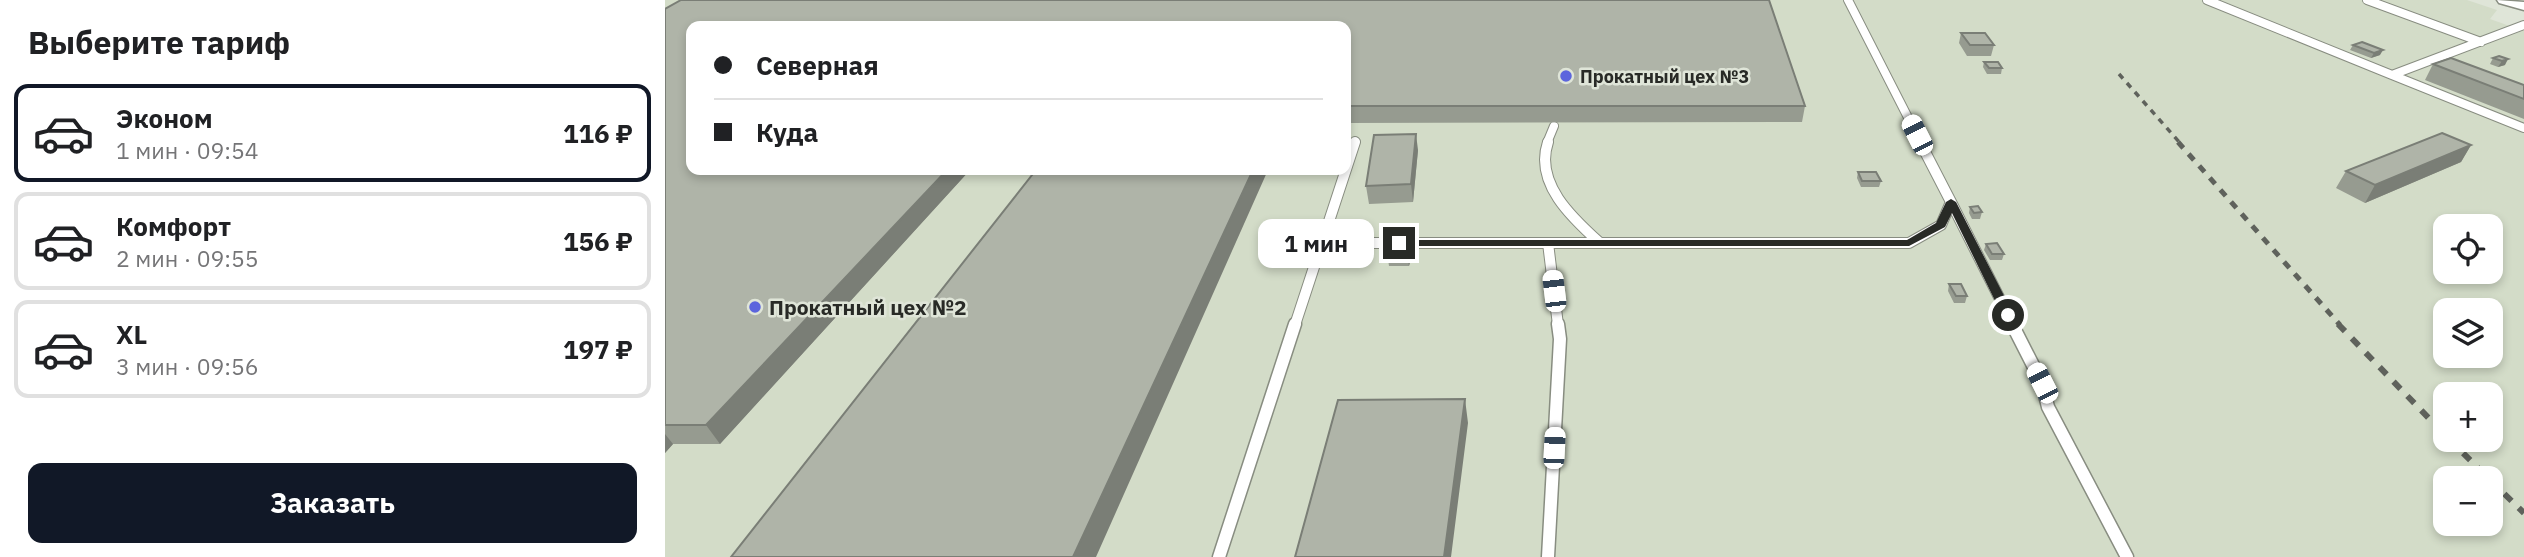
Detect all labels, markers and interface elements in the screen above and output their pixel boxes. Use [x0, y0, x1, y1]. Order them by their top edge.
text: Выберите тариф [28, 21, 290, 63]
text: Северная [756, 48, 879, 82]
place label: Прокатный цех №3 [1580, 65, 1749, 88]
marker: Прокатный цех №3 [1558, 68, 1574, 84]
text: Эконом [116, 101, 213, 135]
icon: car [32, 102, 95, 165]
car [1899, 112, 1936, 158]
text: Куда [756, 115, 818, 149]
text: 116 ₽ [563, 116, 633, 150]
text: 1 мин · 09:54 [116, 135, 259, 165]
text: Комфорт [116, 209, 231, 243]
icon: car [32, 210, 95, 273]
map controls [2433, 214, 2503, 536]
button: locate [2433, 214, 2503, 284]
callout: 1 мин [1259, 218, 1375, 268]
text: 156 ₽ [563, 224, 633, 258]
route end [1383, 227, 1415, 259]
text: 1 мин [1284, 228, 1348, 258]
text: 2 мин · 09:55 [116, 243, 259, 273]
car [1542, 269, 1567, 313]
place label: Прокатный цех №2 [769, 293, 966, 321]
button: layers [2433, 298, 2503, 368]
marker: Прокатный цех №2 [747, 299, 763, 315]
route start [1992, 299, 2024, 331]
text: XL [116, 317, 147, 351]
icon: car [32, 318, 95, 381]
text: 197 ₽ [563, 332, 633, 366]
text: 3 мин · 09:56 [116, 351, 259, 381]
car [2024, 360, 2061, 406]
button: + [2433, 382, 2503, 452]
car [1543, 426, 1566, 470]
button: Заказать [28, 463, 637, 543]
button: − [2433, 466, 2503, 536]

